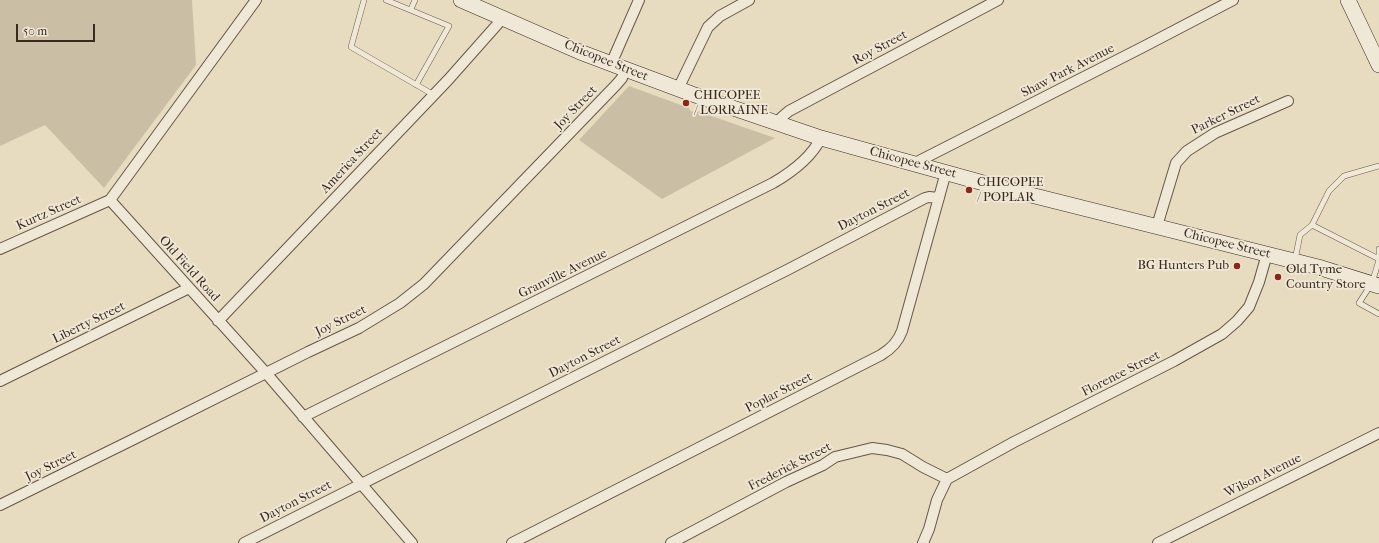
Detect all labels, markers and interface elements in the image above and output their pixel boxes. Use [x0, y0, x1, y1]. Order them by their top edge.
scale bar [18, 16, 97, 42]
text: 50 m [23, 24, 47, 38]
street label: Roy Street [850, 27, 910, 69]
street label: Chicopee Street [562, 37, 650, 85]
street label: Shaw Park Avenue [1019, 41, 1117, 101]
street label: Joy Street [551, 83, 601, 133]
place label: CHICOPEE / LORRAINE [694, 88, 768, 119]
street label: Parker Street [1189, 92, 1263, 138]
marker: CHICOPEE / LORRAINE [681, 98, 691, 108]
street label: America Street [318, 125, 386, 197]
street label: Chicopee Street [868, 144, 958, 182]
place label: CHICOPEE / POPLAR [977, 175, 1044, 206]
street label: Dayton Street [836, 185, 912, 235]
marker: CHICOPEE / POPLAR [964, 185, 974, 195]
street label: Kurtz Street [14, 192, 84, 234]
street label: Chicopee Street [1182, 226, 1272, 262]
street label: Old Field Road [155, 233, 223, 305]
street label: Granville Avenue [516, 246, 610, 302]
place label: BG Hunters Pub [1137, 258, 1229, 274]
marker: BG Hunters Pub [1232, 261, 1242, 271]
place label: Old Tyme Country Store [1286, 262, 1366, 293]
marker: Old Tyme Country Store [1273, 272, 1283, 282]
street label: Liberty Street [50, 299, 128, 347]
street label: Joy Street [313, 302, 369, 340]
street label: Dayton Street [547, 332, 623, 382]
street label: Florence Street [1079, 348, 1163, 400]
street label: Poplar Street [743, 369, 815, 417]
street label: Frederick Street [746, 439, 834, 495]
street label: Joy Street [23, 447, 79, 485]
street label: Wilson Avenue [1222, 451, 1304, 501]
street label: Dayton Street [258, 477, 334, 527]

